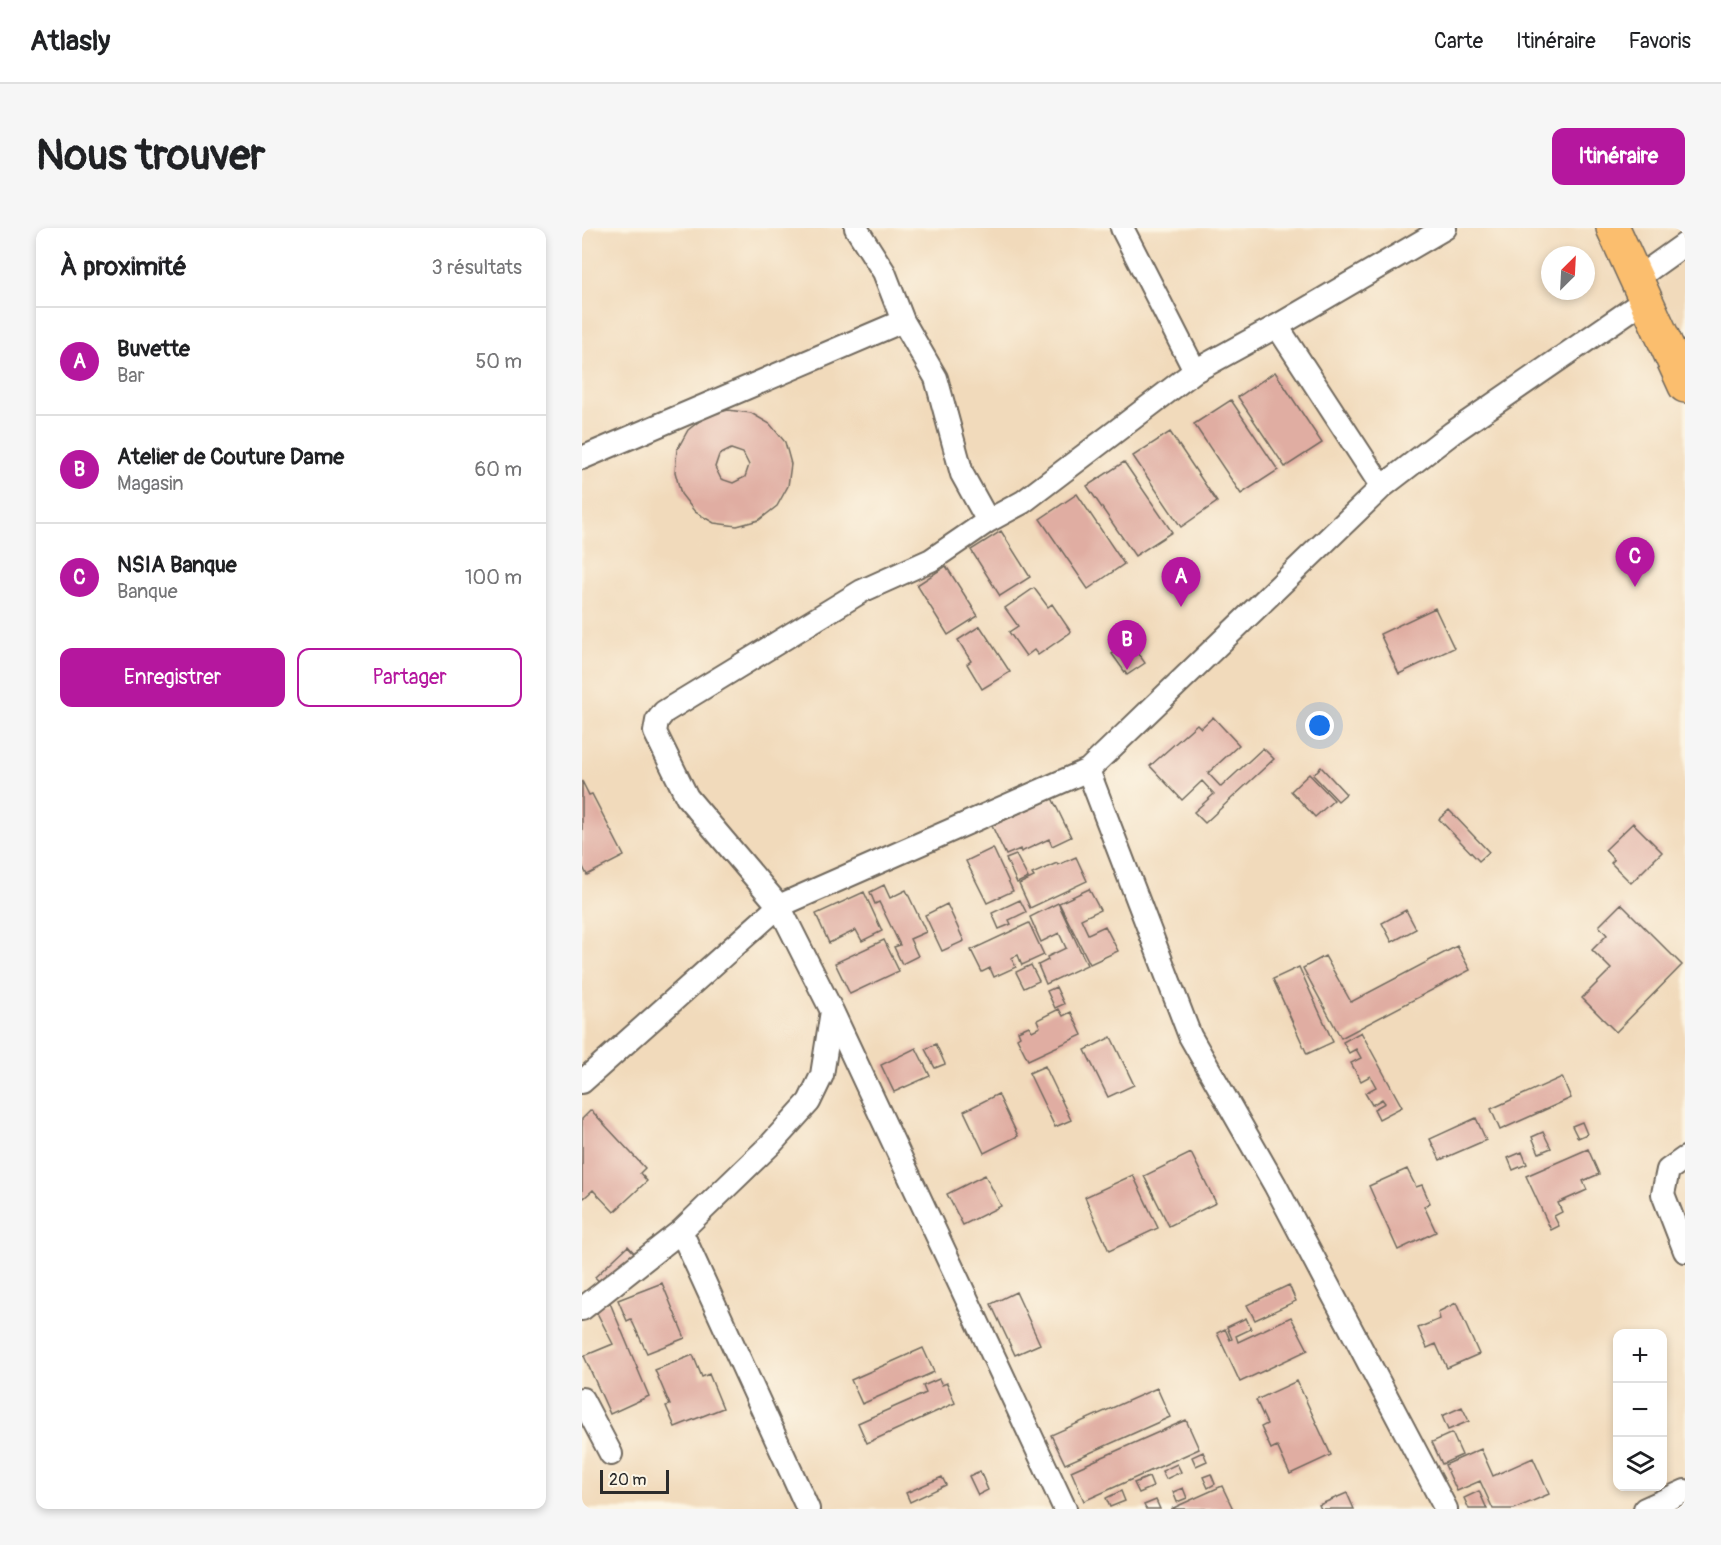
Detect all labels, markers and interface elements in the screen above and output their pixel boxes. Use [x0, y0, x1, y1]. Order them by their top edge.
text: Atlasly [30, 24, 110, 59]
text: Carte [1434, 28, 1483, 55]
text: Itinéraire [1516, 28, 1596, 55]
text: Favoris [1629, 28, 1691, 55]
button: Itinéraire [1552, 128, 1685, 185]
text: Nous trouver [36, 130, 265, 182]
north arrow [1541, 246, 1595, 300]
text: À proximité [60, 251, 187, 283]
text: 3 résultats [432, 255, 522, 280]
text: Buvette [117, 335, 190, 363]
text: A [73, 349, 86, 374]
text: 50 m [475, 349, 522, 374]
text: Bar [117, 363, 145, 388]
text: Atelier de Couture Dame [117, 443, 344, 471]
text: B [74, 457, 85, 482]
text: 60 m [475, 457, 522, 482]
text: Magasin [117, 471, 184, 496]
pin: C [1616, 538, 1654, 587]
text: NSIA Banque [117, 551, 237, 579]
pin: A [1162, 558, 1200, 607]
text: C [73, 565, 86, 590]
text: 100 m [465, 565, 522, 590]
text: Banque [117, 579, 178, 604]
pin: B [1108, 620, 1146, 670]
button: Enregistrer [60, 648, 285, 707]
button: Partager [297, 648, 522, 707]
your location [1305, 711, 1334, 740]
map controls [1613, 1329, 1667, 1491]
button: + [1613, 1329, 1667, 1383]
button: − [1613, 1383, 1667, 1437]
button: layers [1613, 1437, 1667, 1491]
scale bar [600, 1467, 669, 1494]
text: 20 m [609, 1470, 647, 1490]

